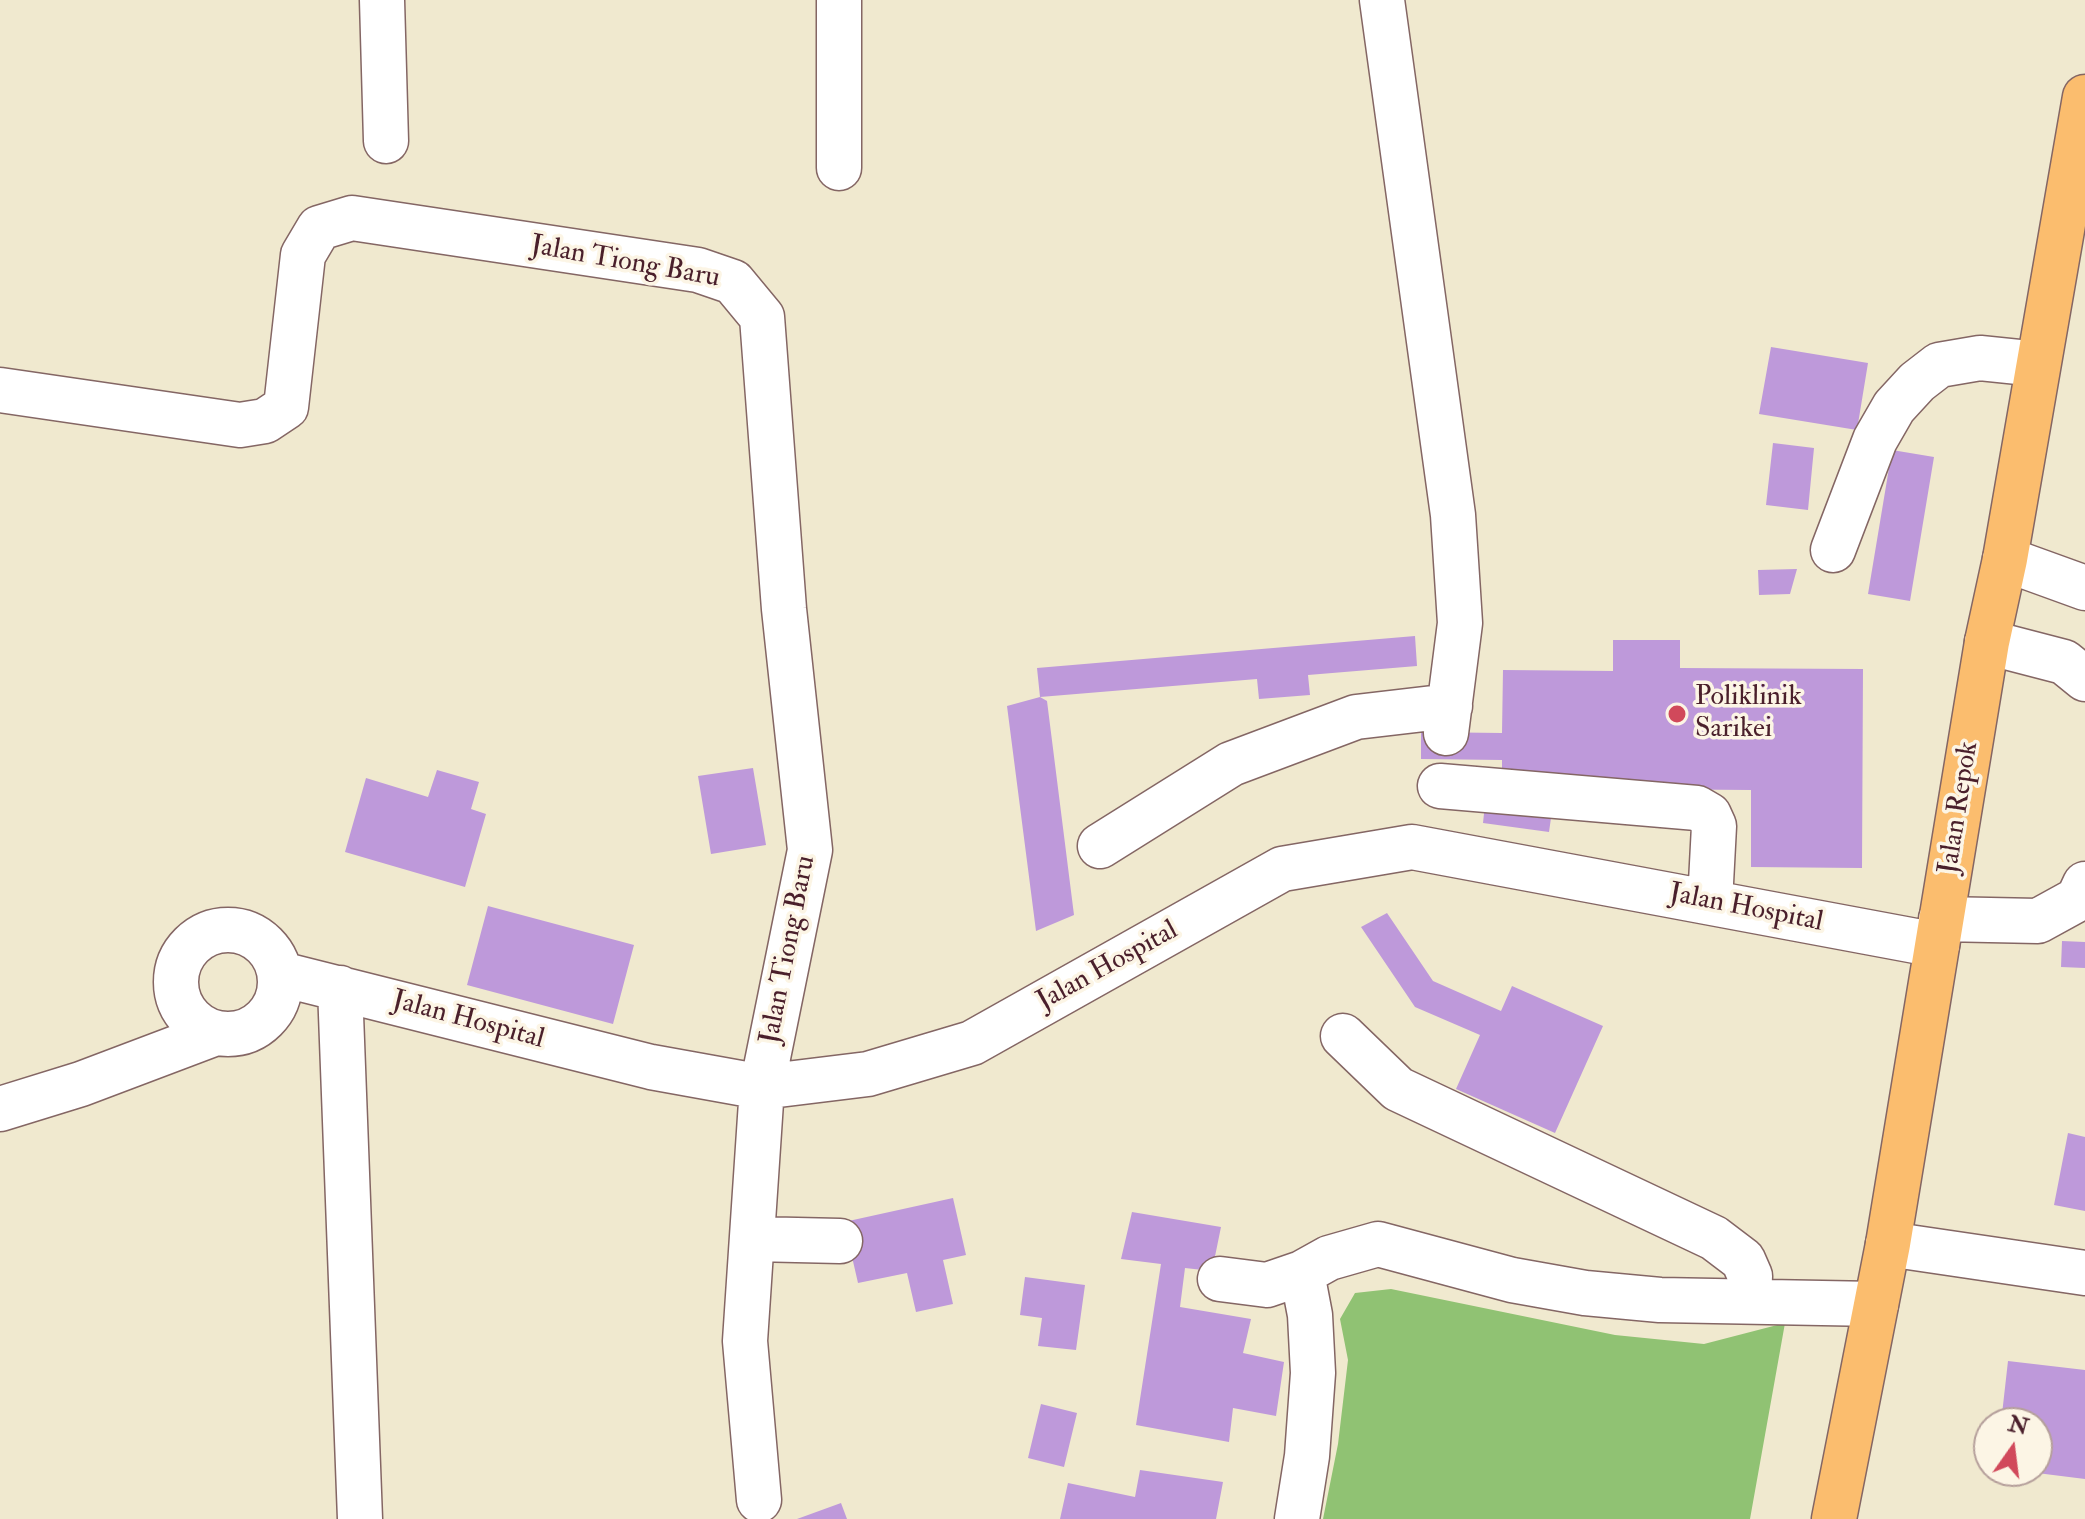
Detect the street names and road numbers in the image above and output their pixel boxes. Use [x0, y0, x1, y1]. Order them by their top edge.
street label: Jalan Tiong Baru [528, 230, 722, 296]
street label: Jalan Repok [1933, 739, 1987, 877]
street label: Jalan Tiong Baru [754, 853, 824, 1047]
street label: Jalan Hospital [1666, 878, 1826, 940]
street label: Jalan Hospital [1032, 914, 1184, 1020]
street label: Jalan Hospital [388, 985, 548, 1057]

